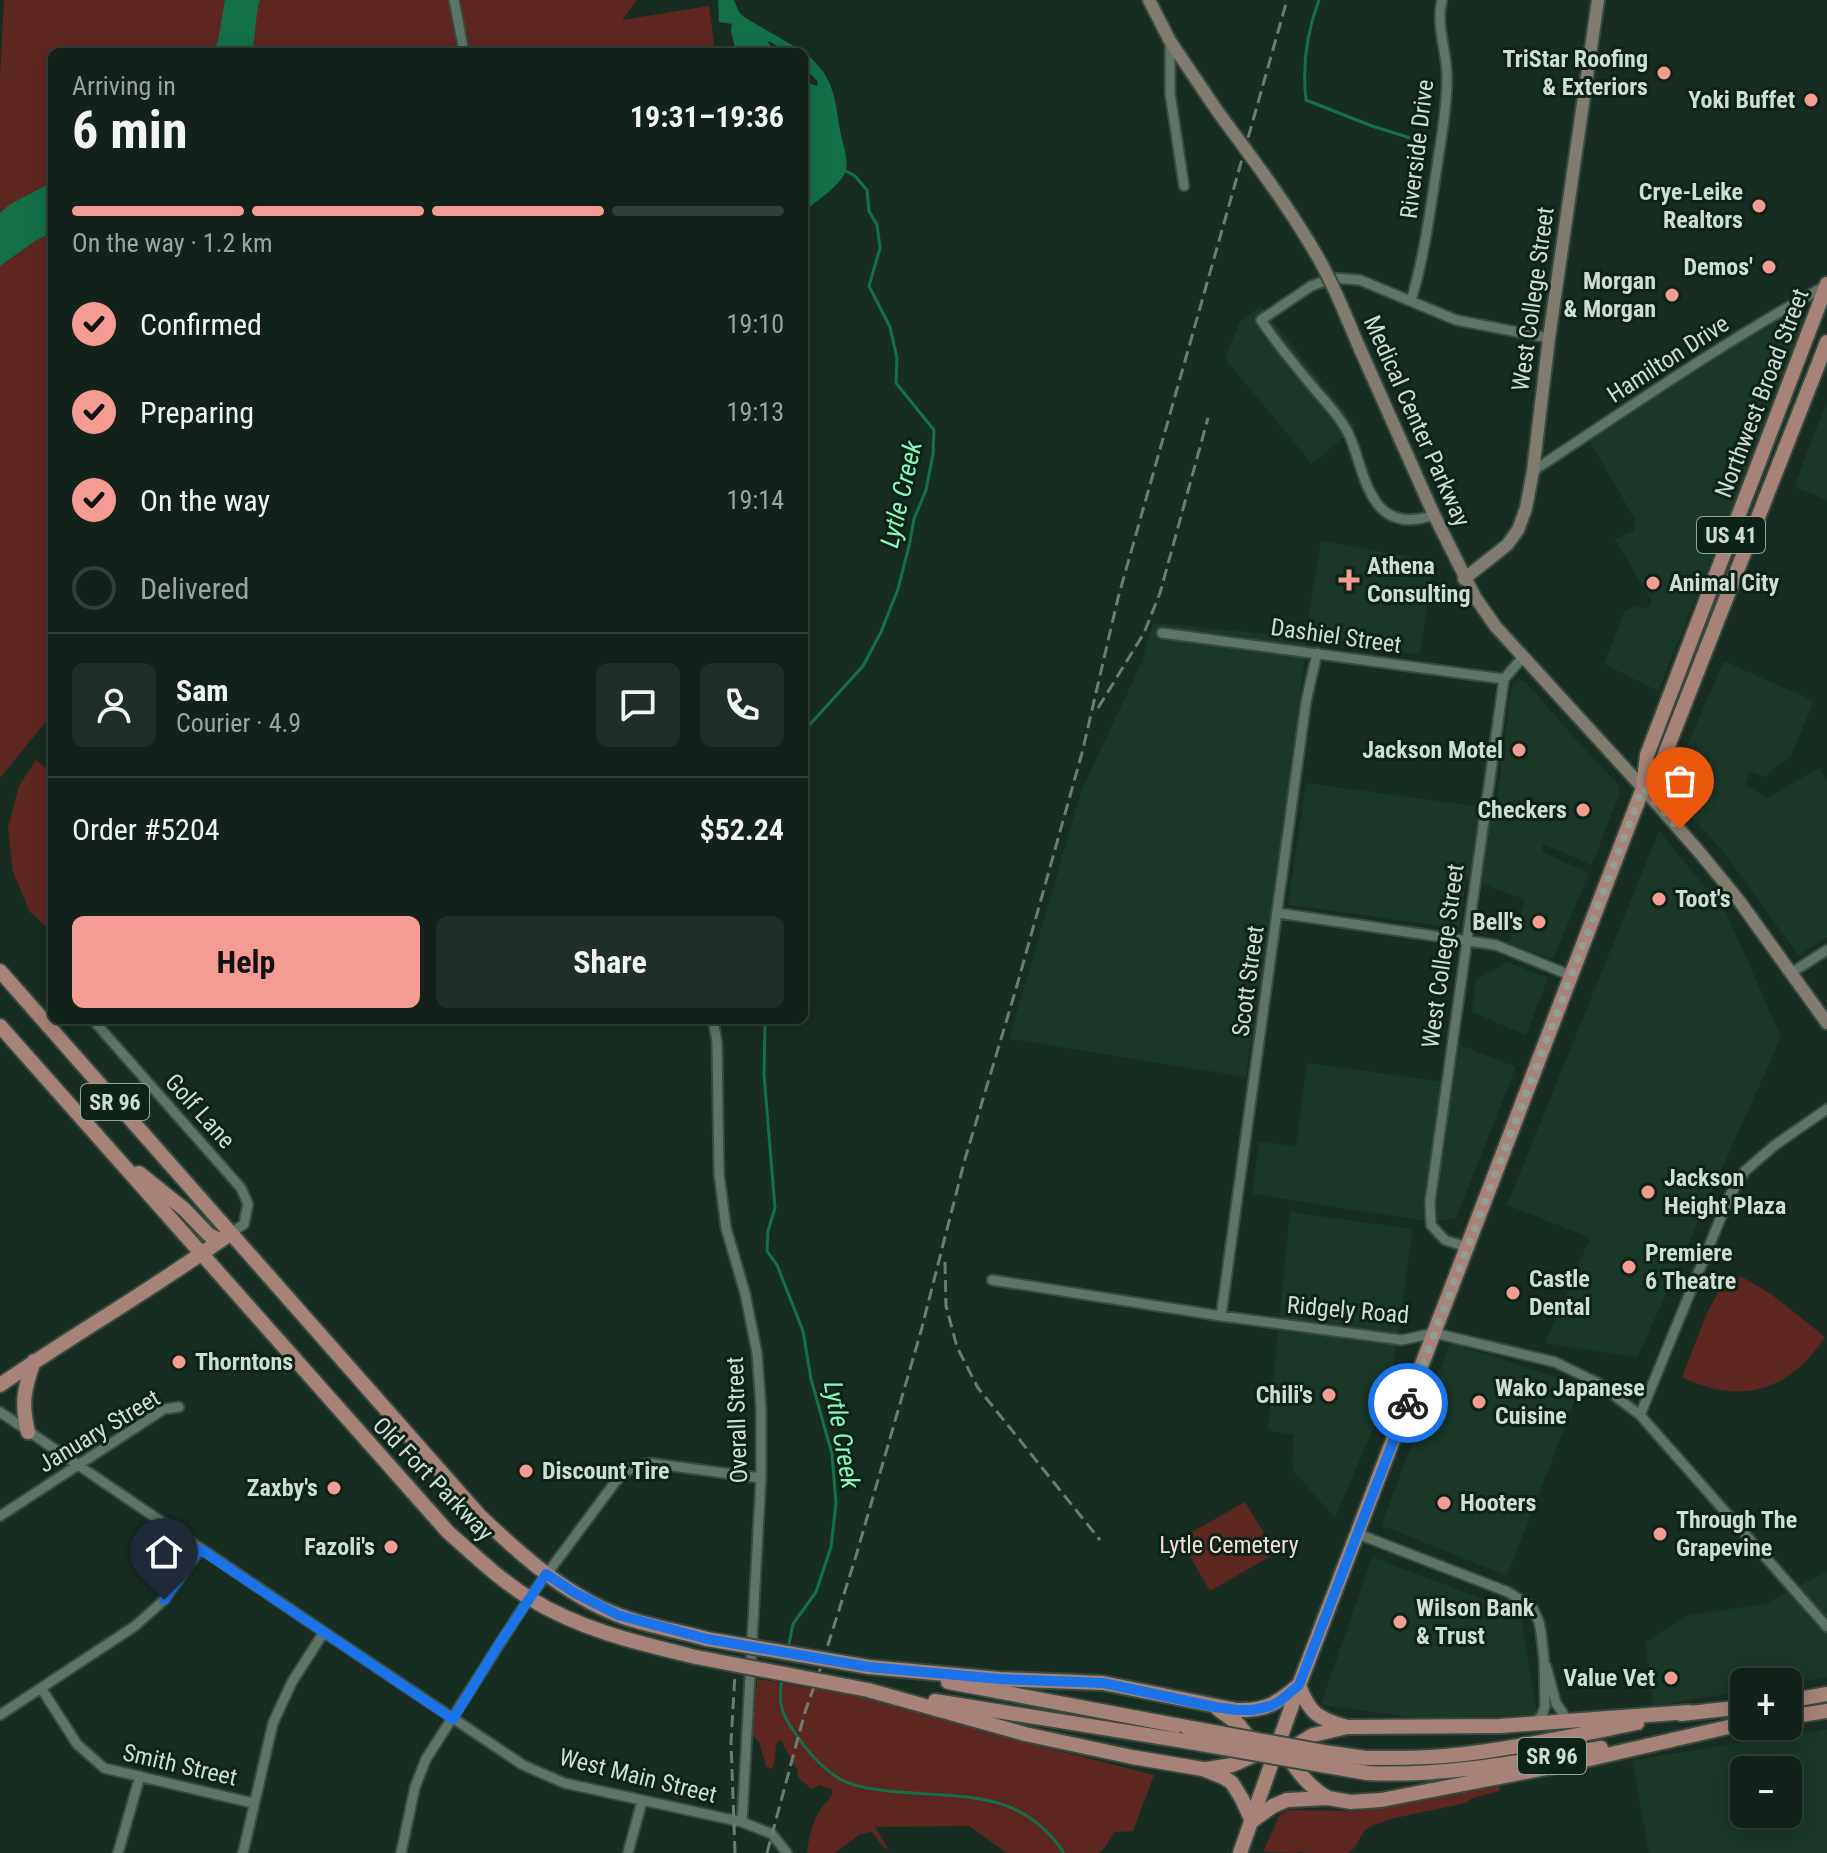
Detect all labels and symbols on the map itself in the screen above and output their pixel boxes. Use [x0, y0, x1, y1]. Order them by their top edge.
place label: TriStar Roofing & Exteriors [1503, 45, 1648, 101]
marker: TriStar Roofing & Exteriors [1655, 64, 1673, 82]
street label: Riverside Drive [1395, 78, 1439, 220]
place label: Yoki Buffet [1688, 86, 1795, 114]
marker: Yoki Buffet [1802, 91, 1820, 109]
place label: Crye-Leike Realtors [1639, 178, 1743, 234]
marker: Crye-Leike Realtors [1750, 197, 1768, 215]
street label: West College Street [1506, 205, 1560, 393]
place label: Demos' [1683, 253, 1753, 281]
marker: Demos' [1760, 258, 1778, 276]
place label: Morgan & Morgan [1564, 267, 1656, 323]
street label: Northwest Broad Street [1709, 285, 1815, 501]
marker: Morgan & Morgan [1663, 286, 1681, 304]
street label: Hamilton Drive [1602, 309, 1734, 409]
street label: Medical Center Parkway [1358, 311, 1476, 531]
water label: Lytle Creek [874, 437, 928, 550]
road number: US 41 [1697, 517, 1765, 553]
place label: Athena Consulting [1367, 552, 1470, 608]
marker: Athena Consulting [1338, 569, 1360, 591]
place label: Animal City [1669, 569, 1779, 597]
marker: Animal City [1644, 574, 1662, 592]
street label: Dashiel Street [1269, 613, 1403, 659]
place label: Jackson Motel [1362, 736, 1503, 764]
marker: Jackson Motel [1510, 741, 1528, 759]
pin [1646, 747, 1714, 829]
place label: Checkers [1477, 796, 1567, 824]
marker: Checkers [1574, 801, 1592, 819]
street label: West College Street [1416, 862, 1470, 1050]
place label: Toot's [1675, 885, 1731, 913]
marker: Toot's [1650, 890, 1668, 908]
place label: Bell's [1472, 908, 1523, 936]
marker: Bell's [1530, 913, 1548, 931]
street label: Scott Street [1226, 924, 1270, 1038]
street label: Golf Lane [159, 1068, 241, 1154]
road number: SR 96 [81, 1084, 149, 1120]
place label: Jackson Height Plaza [1664, 1164, 1786, 1220]
marker: Jackson Height Plaza [1639, 1183, 1657, 1201]
place label: Premiere 6 Theatre [1645, 1239, 1736, 1295]
marker: Premiere 6 Theatre [1620, 1258, 1638, 1276]
place label: Castle Dental [1529, 1265, 1591, 1321]
marker: Castle Dental [1504, 1284, 1522, 1302]
street label: Ridgely Road [1286, 1291, 1410, 1329]
place label: Thorntons [195, 1348, 293, 1376]
marker: Thorntons [170, 1353, 188, 1371]
street label: Overall Street [721, 1356, 753, 1484]
courier [1368, 1363, 1448, 1443]
place label: Wako Japanese Cuisine [1495, 1374, 1645, 1430]
water label: Lytle Creek [818, 1379, 866, 1492]
place label: Chili's [1256, 1381, 1313, 1409]
street label: January Street [33, 1384, 165, 1478]
marker: Chili's [1320, 1386, 1338, 1404]
marker: Wako Japanese Cuisine [1470, 1393, 1488, 1411]
street label: Old Fort Parkway [367, 1411, 499, 1547]
place label: Discount Tire [542, 1457, 670, 1485]
marker: Discount Tire [517, 1462, 535, 1480]
place label: Zaxby's [247, 1474, 318, 1502]
marker: Zaxby's [325, 1479, 343, 1497]
place label: Hooters [1460, 1489, 1536, 1517]
marker: Hooters [1435, 1494, 1453, 1512]
place label: Through The Grapevine [1676, 1506, 1797, 1562]
pin [130, 1518, 198, 1600]
marker: Through The Grapevine [1651, 1525, 1669, 1543]
park label: Lytle Cemetery [1159, 1531, 1299, 1559]
place label: Fazoli's [304, 1533, 375, 1561]
marker: Fazoli's [382, 1538, 400, 1556]
place label: Wilson Bank & Trust [1416, 1594, 1535, 1650]
marker: Wilson Bank & Trust [1391, 1613, 1409, 1631]
place label: Value Vet [1563, 1664, 1655, 1692]
marker: Value Vet [1662, 1669, 1680, 1687]
street label: Smith Street [120, 1738, 240, 1792]
road number: SR 96 [1518, 1738, 1586, 1774]
street label: West Main Street [556, 1743, 720, 1809]

